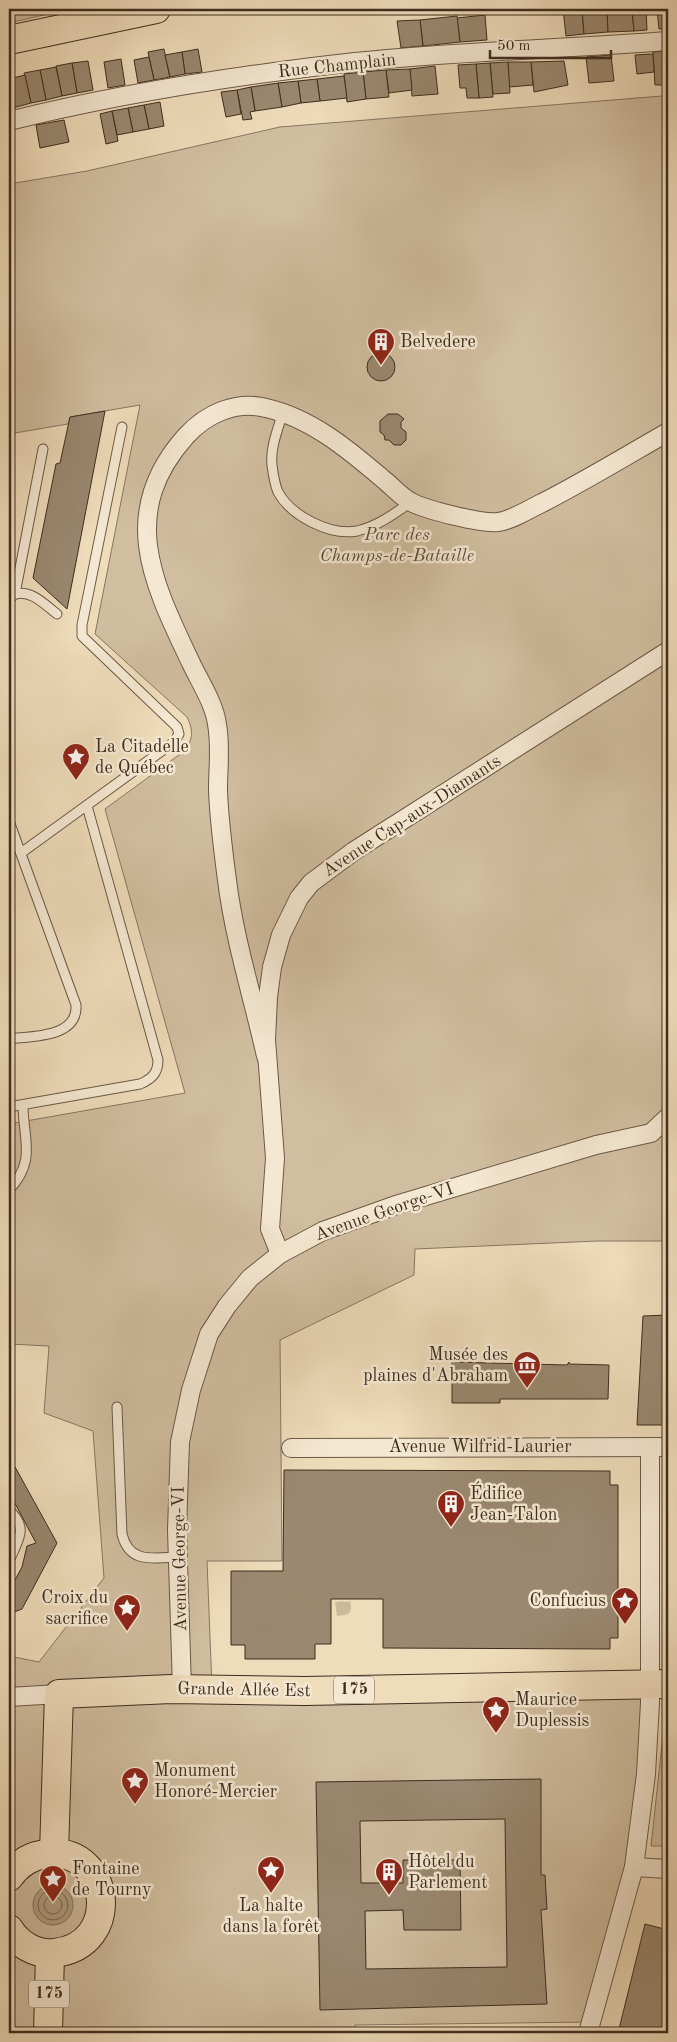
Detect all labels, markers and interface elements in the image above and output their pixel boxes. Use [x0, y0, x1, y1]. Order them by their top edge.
scale bar [490, 28, 611, 60]
text: 50 m [497, 39, 531, 54]
street label: Rue Champlain [277, 51, 397, 81]
building icon: Belvedere [366, 327, 396, 366]
place label: Belvedere [400, 333, 476, 351]
park label: Parc des Champs-de-Bataille [320, 526, 474, 565]
place label: La Citadelle de Québec [95, 738, 189, 777]
place icon: La Citadelle de Québec [61, 742, 91, 781]
street label: Avenue Cap-aux-Diamants [320, 752, 504, 880]
street label: Avenue George-VI [312, 1180, 456, 1244]
place label: Musée des plaines d'Abraham [363, 1346, 508, 1385]
museum icon: Musée des plaines d'Abraham [512, 1350, 542, 1389]
street label: Avenue Wilfrid-Laurier [388, 1438, 572, 1456]
place label: Édifice Jean-Talon [470, 1481, 558, 1524]
street label: Avenue George-VI [170, 1486, 190, 1632]
building icon: Édifice Jean-Talon [436, 1489, 466, 1528]
place icon: Confucius [610, 1586, 640, 1625]
place label: Croix du sacrifice [41, 1589, 108, 1628]
place label: Confucius [530, 1592, 606, 1610]
place icon: Croix du sacrifice [112, 1593, 142, 1632]
road number: 175 [334, 1676, 374, 1704]
street label: Grande Allée Est [177, 1680, 311, 1700]
place label: Maurice Duplessis [515, 1691, 590, 1730]
place icon: Maurice Duplessis [481, 1695, 511, 1734]
place label: Monument Honoré-Mercier [154, 1762, 278, 1801]
place icon: Monument Honoré-Mercier [120, 1766, 150, 1805]
place label: Hôtel du Parlement [408, 1853, 487, 1892]
place icon: La halte dans la forêt [256, 1855, 286, 1894]
building icon: Hôtel du Parlement [374, 1857, 404, 1896]
place label: Fontaine de Tourny [72, 1860, 152, 1899]
place icon: Fontaine de Tourny [38, 1864, 68, 1903]
place label: La halte dans la forêt [223, 1897, 319, 1936]
road number: 175 [29, 1980, 69, 2008]

